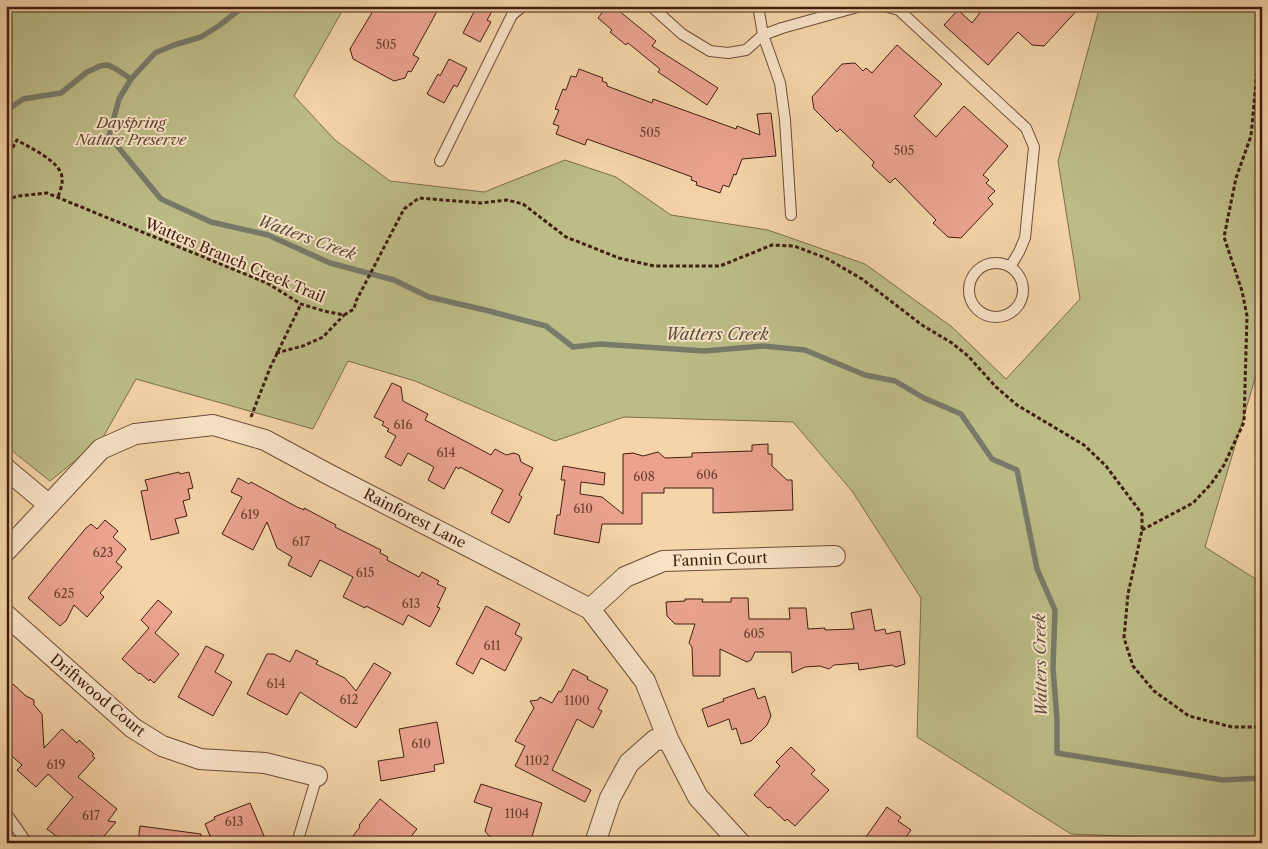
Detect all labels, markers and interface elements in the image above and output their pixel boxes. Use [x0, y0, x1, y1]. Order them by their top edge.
house number: 505 [376, 37, 396, 52]
park label: Dayspring Nature Preserve [75, 113, 187, 149]
house number: 505 [640, 125, 660, 140]
house number: 505 [894, 143, 914, 158]
water label: Watters Creek [255, 210, 360, 264]
street label: Watters Branch Creek Trail [141, 213, 329, 307]
water label: Watters Creek [665, 324, 769, 344]
house number: 616 [393, 417, 413, 432]
house number: 614 [436, 445, 456, 460]
house number: 606 [696, 467, 718, 482]
house number: 608 [633, 469, 655, 484]
street label: Rainforest Lane [360, 484, 470, 552]
house number: 610 [573, 501, 593, 516]
house number: 619 [240, 507, 260, 522]
house number: 617 [292, 534, 310, 549]
house number: 623 [93, 545, 113, 560]
street label: Fannin Court [672, 548, 769, 570]
house number: 615 [356, 565, 374, 580]
house number: 625 [54, 586, 74, 601]
house number: 613 [402, 596, 420, 611]
water label: Watters Creek [1029, 613, 1051, 717]
house number: 605 [743, 626, 765, 641]
house number: 611 [483, 638, 501, 653]
street label: Driftwood Court [46, 650, 150, 741]
house number: 614 [266, 676, 286, 691]
house number: 612 [340, 692, 359, 707]
house number: 1100 [564, 693, 590, 708]
house number: 610 [411, 736, 431, 751]
house number: 1102 [525, 753, 549, 768]
house number: 619 [46, 757, 66, 772]
house number: 1104 [505, 806, 529, 821]
house number: 617 [82, 808, 100, 823]
house number: 613 [225, 814, 243, 829]

